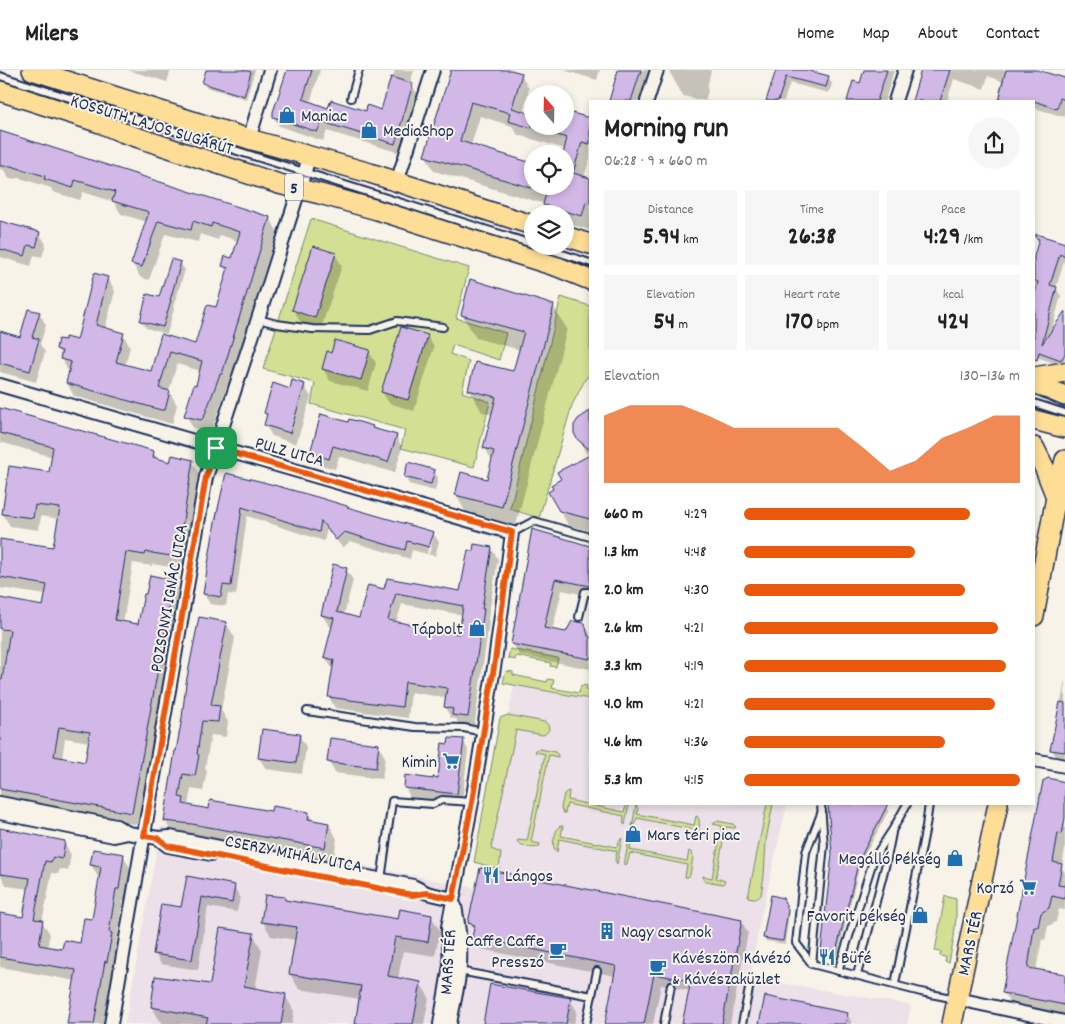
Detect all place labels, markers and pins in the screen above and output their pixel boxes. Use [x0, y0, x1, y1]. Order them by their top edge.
shop icon: Maniac [277, 105, 297, 125]
place label: Maniac [301, 105, 347, 130]
shop icon: MediaShop [359, 120, 379, 140]
place label: MediaShop [383, 120, 454, 145]
pin [195, 427, 237, 469]
place label: Tápbolt [412, 618, 463, 643]
shop icon: Tápbolt [467, 618, 487, 638]
place label: Kimin [401, 751, 437, 776]
supermarket icon: Kimin [441, 751, 461, 771]
shop icon: Mars téri piac [623, 824, 643, 844]
place label: Mars téri piac [647, 824, 740, 849]
place label: Megálló Pékség [838, 848, 941, 873]
shop icon: Megálló Pékség [945, 848, 965, 868]
restaurant icon: Lángos [481, 865, 501, 885]
place label: Lángos [505, 865, 553, 890]
place label: Korzó [976, 877, 1014, 902]
supermarket icon: Korzó [1018, 877, 1038, 897]
place label: Favorit pékség [807, 905, 906, 930]
shop icon: Favorit pékség [910, 905, 930, 925]
building icon: Nagy csarnok [597, 921, 617, 941]
place label: Nagy csarnok [621, 921, 711, 946]
place label: Caffe Caffe Presszó [465, 930, 544, 976]
cafe icon: Caffe Caffe Presszó [548, 940, 568, 960]
place label: Kávészöm Kávézó & Kávészaküzlet [672, 947, 791, 993]
restaurant icon: Büfé [817, 947, 837, 967]
place label: Büfé [841, 947, 872, 972]
cafe icon: Kávészöm Kávézó & Kávészaküzlet [648, 957, 668, 977]

